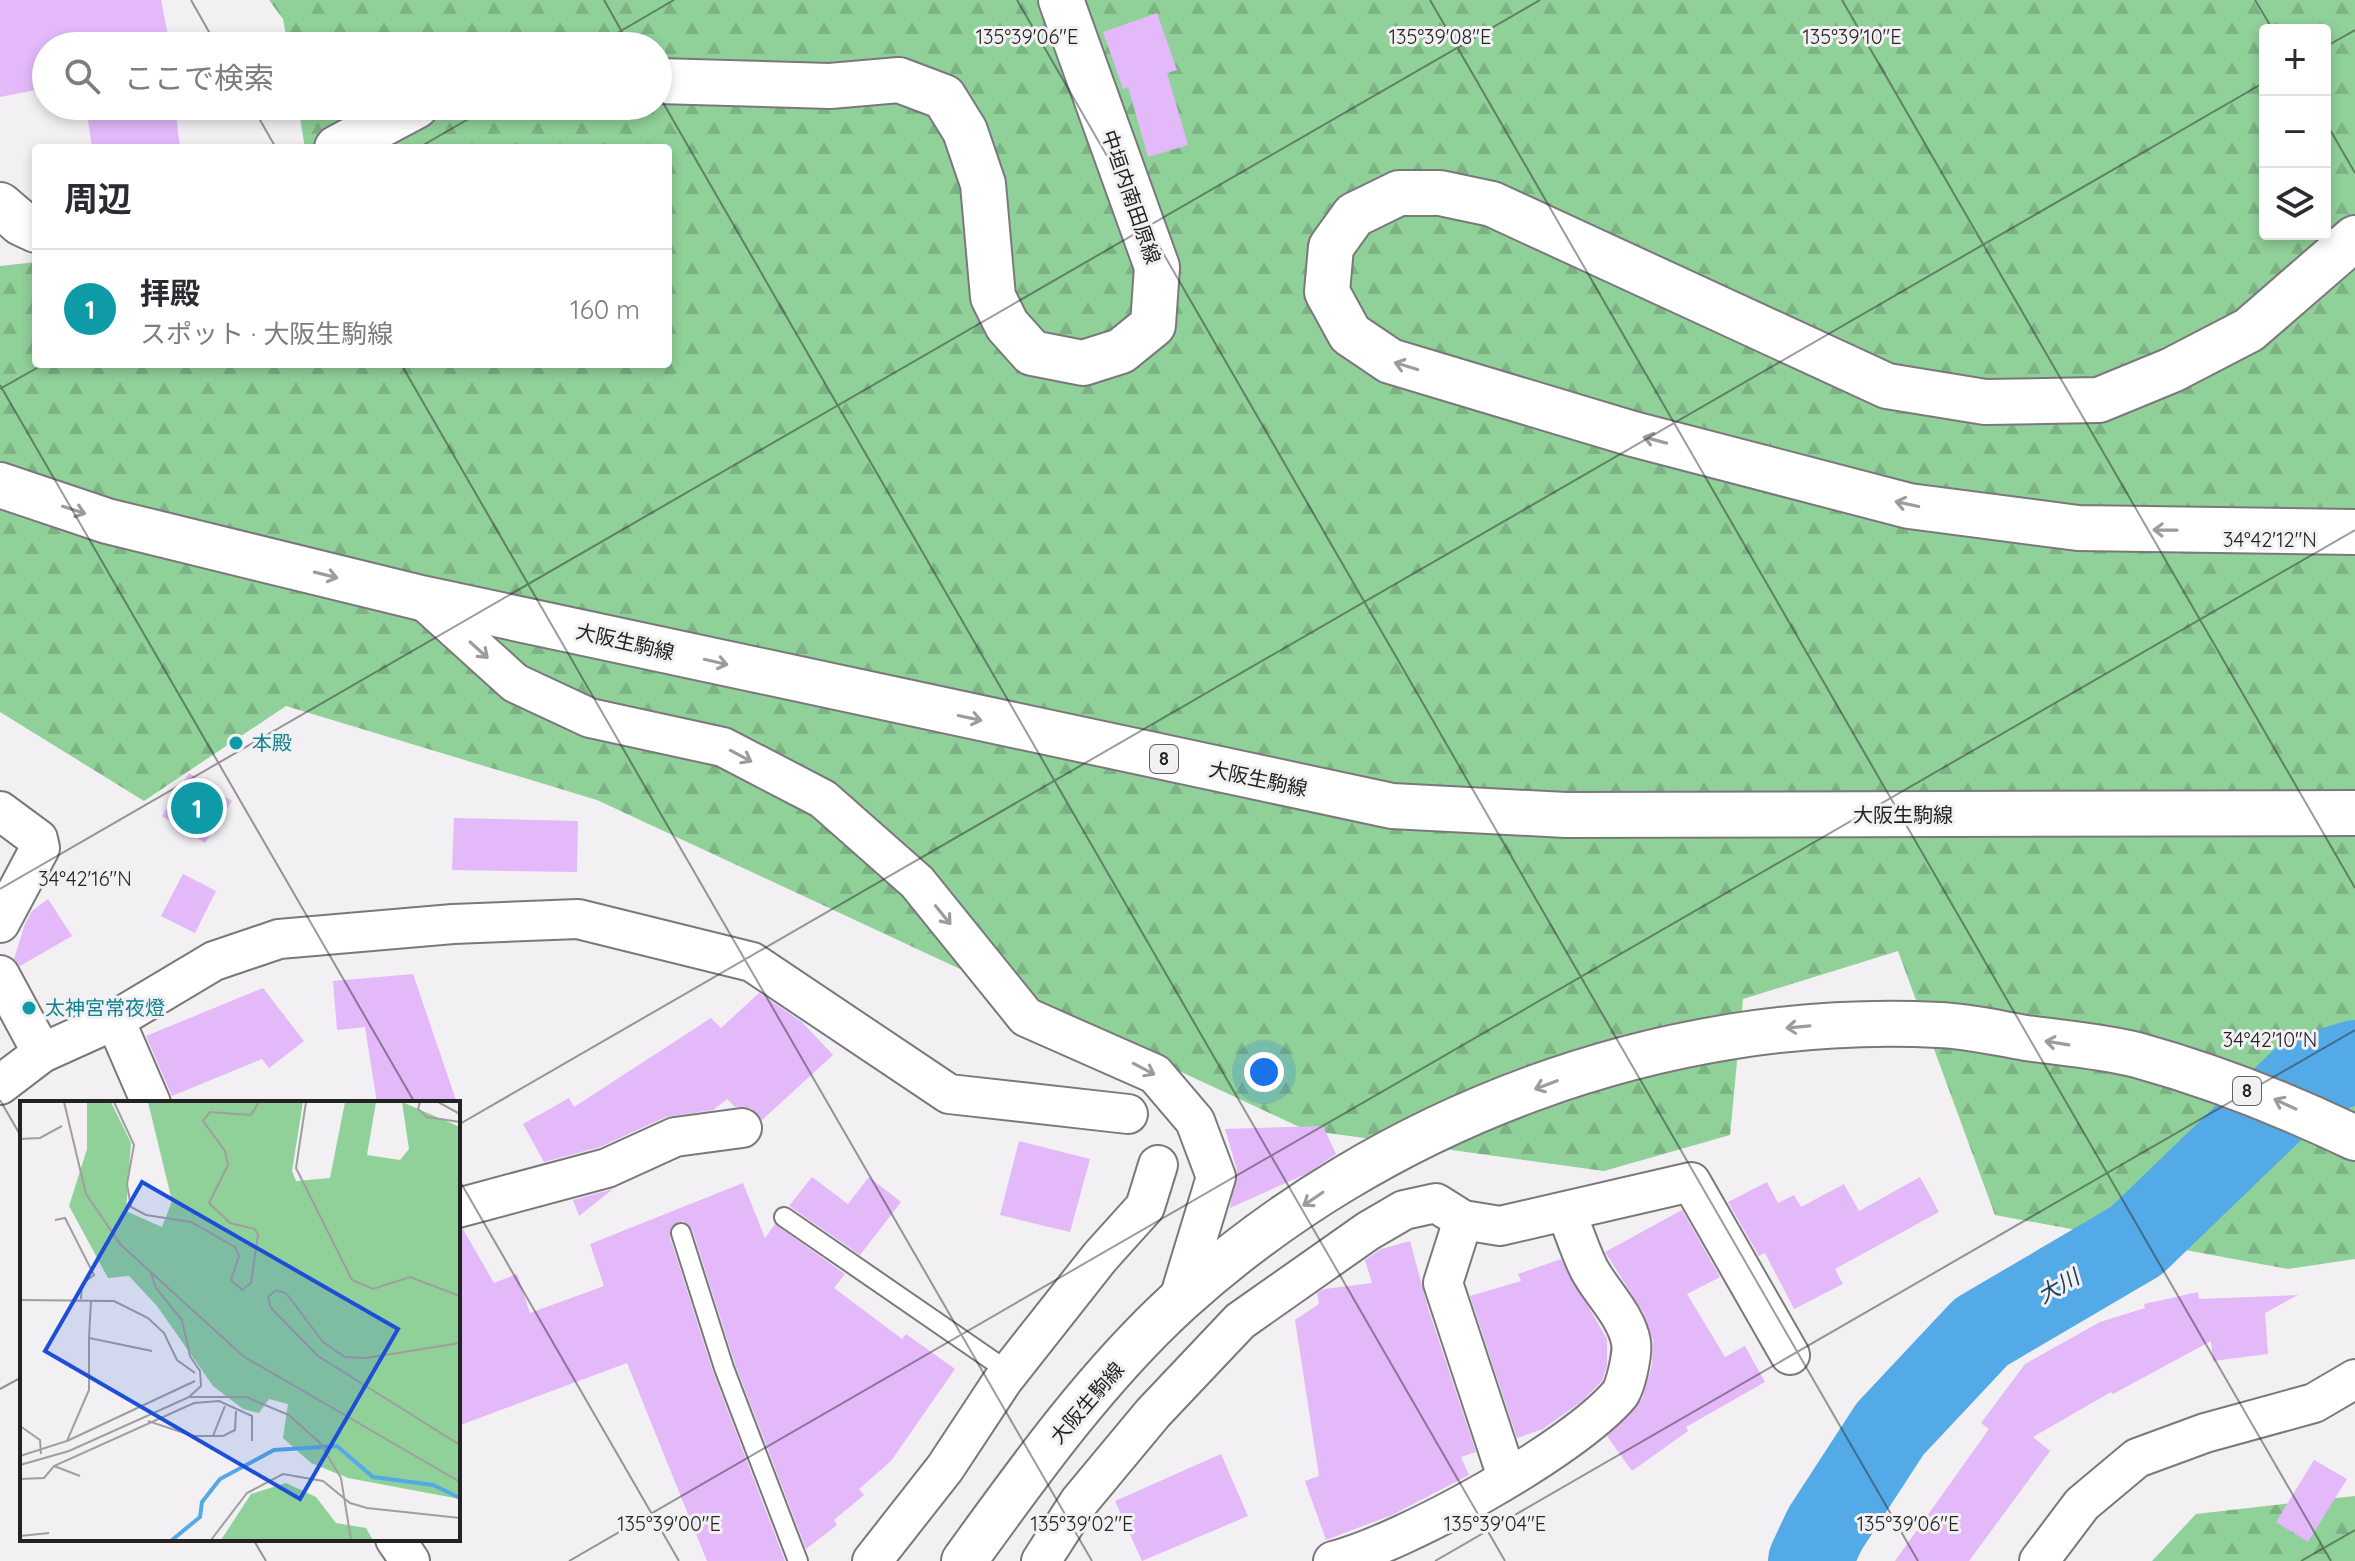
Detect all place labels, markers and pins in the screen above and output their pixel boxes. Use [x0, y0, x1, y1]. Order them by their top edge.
place label: 本殿 [252, 730, 292, 755]
marker: 本殿 [227, 734, 245, 752]
pin: 1 [171, 778, 223, 838]
place label: 太神宮常夜燈 [45, 995, 165, 1020]
marker: 太神宮常夜燈 [20, 999, 38, 1017]

